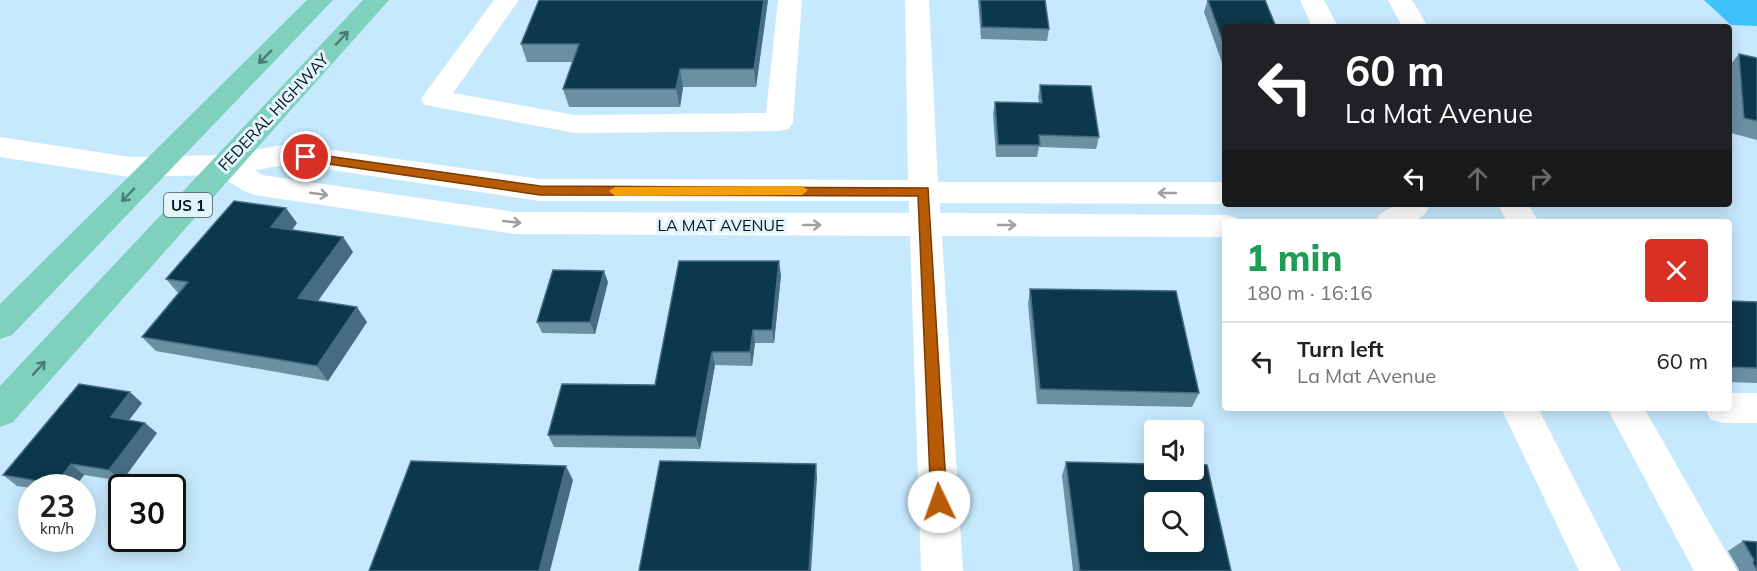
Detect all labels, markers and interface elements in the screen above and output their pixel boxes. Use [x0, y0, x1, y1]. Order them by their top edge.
one-way arrow [335, 31, 349, 46]
text: 60 m [1345, 44, 1445, 97]
icon: left [1246, 48, 1324, 126]
street label: FEDERAL HIGHWAY [214, 49, 333, 175]
one-way arrow [257, 49, 272, 64]
text: La Mat Avenue [1345, 96, 1533, 130]
pin [280, 131, 331, 182]
icon: arrive [289, 140, 322, 173]
icon: left [1398, 162, 1431, 195]
icon: ahead [1461, 162, 1494, 195]
icon: right [1524, 162, 1557, 195]
one-way arrow [120, 188, 135, 203]
one-way arrow [1158, 188, 1178, 199]
one-way arrow [308, 189, 328, 200]
road number: US 1 [164, 193, 212, 217]
street label: LA MAT AVENUE [658, 215, 784, 235]
one-way arrow [501, 217, 521, 228]
one-way arrow [801, 219, 821, 231]
one-way arrow [996, 219, 1016, 230]
text: 1 min [1246, 235, 1342, 280]
button: close [1645, 239, 1708, 302]
text: 180 m · 16:16 [1246, 280, 1372, 305]
text: Turn left [1297, 335, 1384, 363]
icon: left [1246, 345, 1279, 378]
text: 60 m [1657, 347, 1708, 375]
one-way arrow [32, 360, 47, 375]
text: La Mat Avenue [1297, 363, 1436, 388]
map controls [1144, 420, 1204, 552]
button: sound [1144, 420, 1204, 480]
position arrow [907, 470, 971, 534]
speed limit sign: 30 [108, 474, 186, 552]
text: 23 [39, 487, 75, 525]
button: search [1144, 492, 1204, 552]
text: km/h [40, 519, 74, 538]

